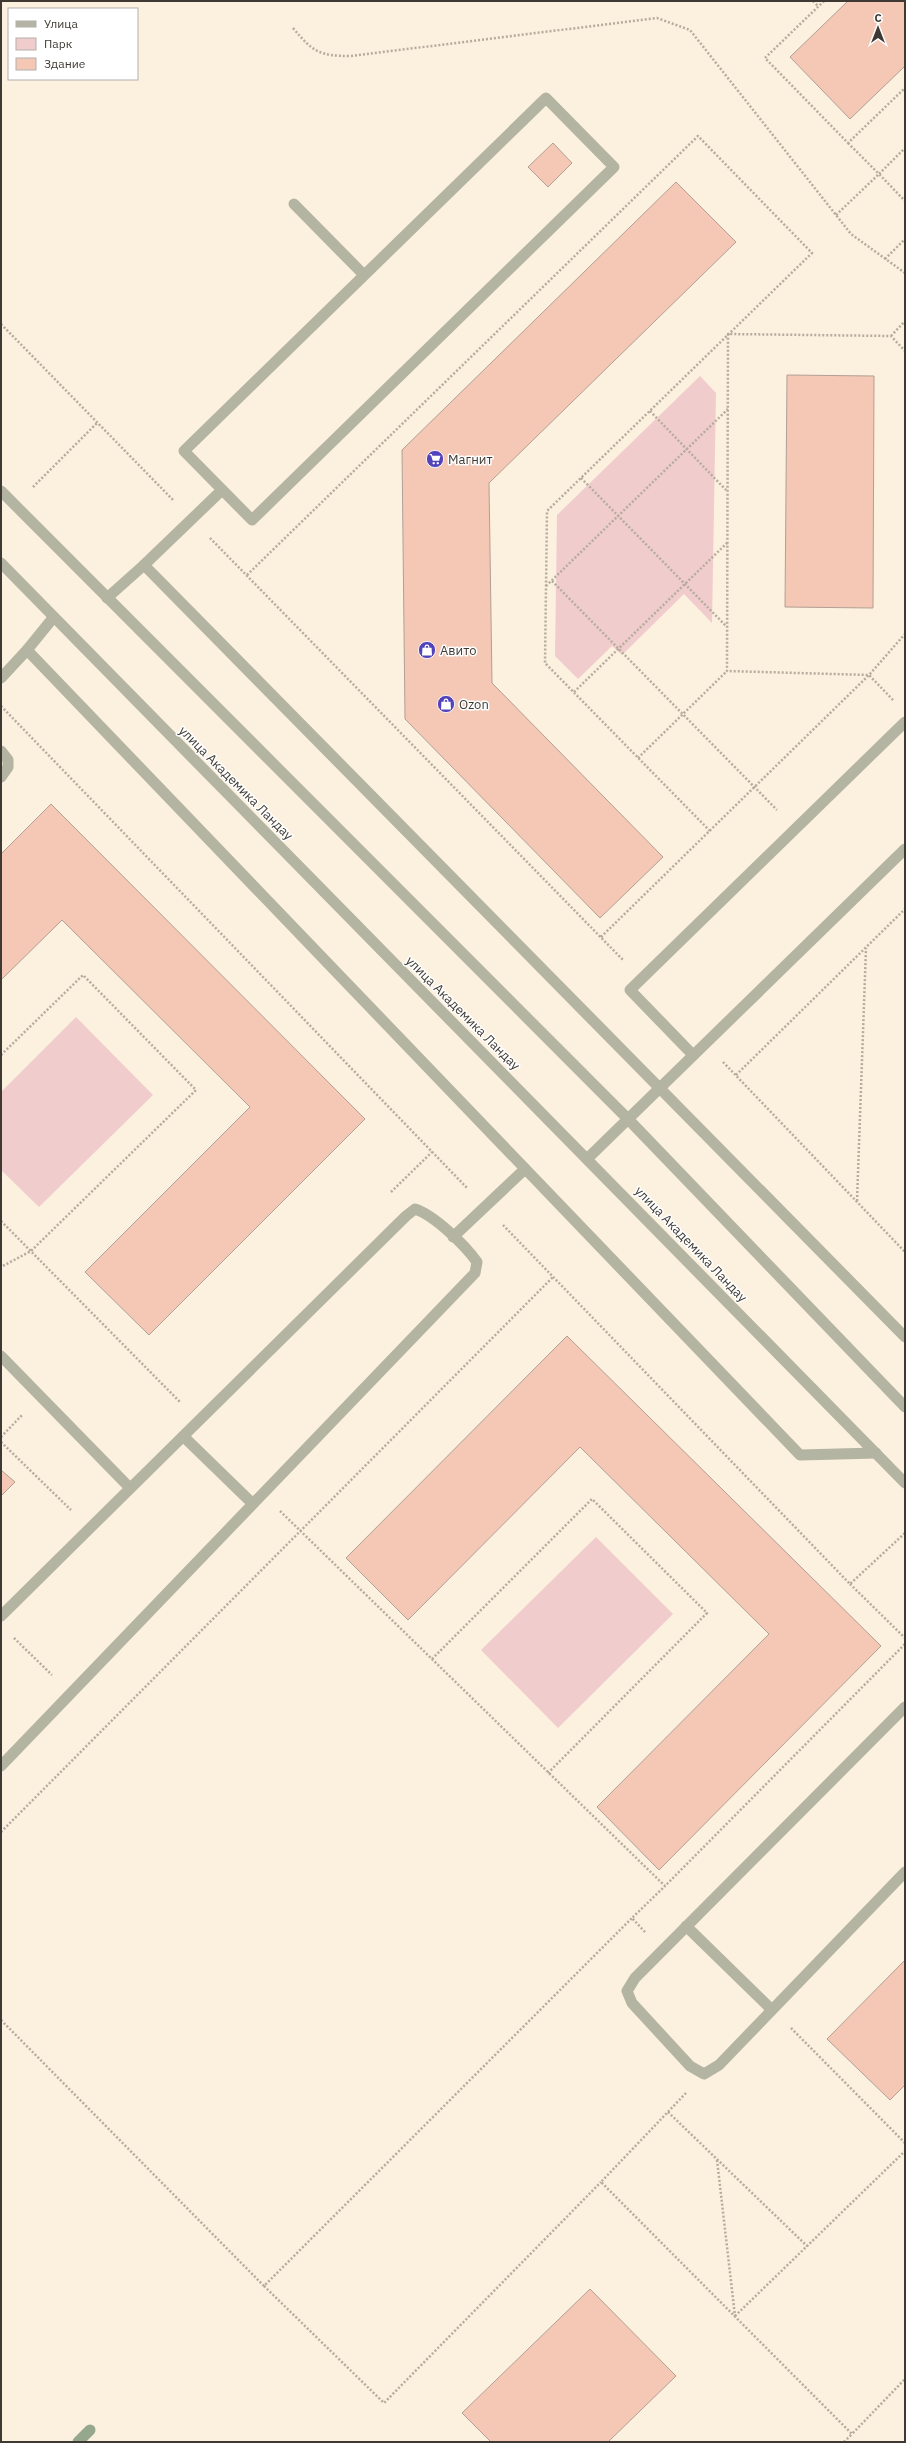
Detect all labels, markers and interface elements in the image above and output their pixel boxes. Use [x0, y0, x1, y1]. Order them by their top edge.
legend [8, 8, 138, 80]
north arrow [858, 8, 898, 48]
text: С [874, 11, 882, 25]
text: Улица [44, 16, 78, 31]
text: Парк [44, 36, 73, 51]
text: Здание [44, 56, 86, 71]
supermarket icon: Магнит [425, 449, 445, 469]
place label: Магнит [448, 451, 493, 468]
shop icon: Авито [417, 640, 437, 660]
place label: Авито [440, 642, 476, 659]
shop icon: Ozon [436, 694, 456, 714]
place label: Ozon [459, 696, 489, 713]
street label: улица Академика Ландау [175, 722, 297, 844]
street label: улица Академика Ландау [402, 952, 524, 1074]
street label: улица Академика Ландау [631, 1182, 751, 1306]

